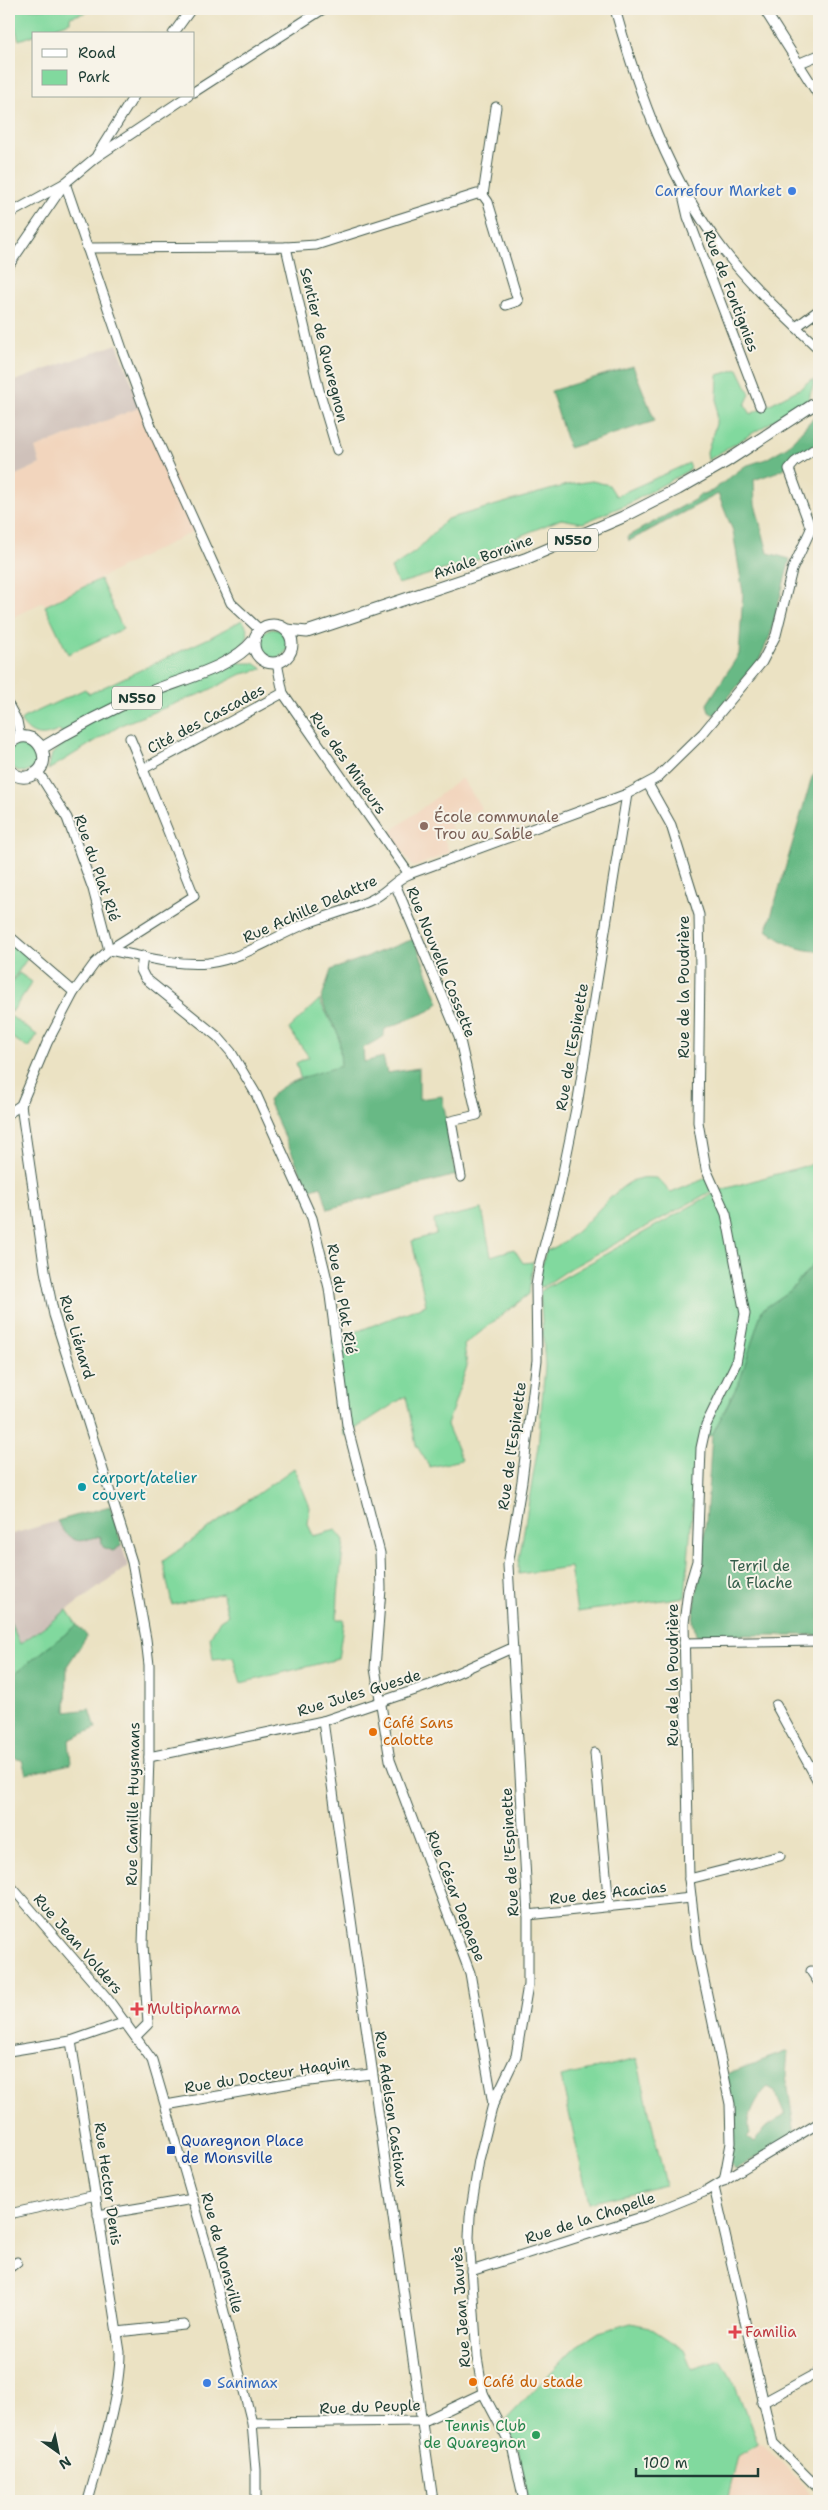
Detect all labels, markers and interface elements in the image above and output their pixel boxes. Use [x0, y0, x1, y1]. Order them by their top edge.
legend [32, 32, 195, 98]
text: Road [78, 43, 116, 63]
text: Park [78, 67, 110, 87]
place label: Carrefour Market [655, 181, 782, 201]
marker: Carrefour Market [786, 185, 798, 197]
street label: Rue de Fontignies [699, 227, 763, 355]
street label: Sentier de Quaregnon [295, 266, 353, 424]
road number: N550 [548, 528, 598, 552]
street label: Axiale Boraine [430, 530, 536, 584]
street label: Cité des Cascades [144, 680, 268, 758]
road number: N550 [112, 686, 162, 710]
street label: Rue des Mineurs [305, 708, 391, 818]
place label: École communale Trou au Sable [434, 806, 559, 844]
street label: Rue du Plat Rié [69, 812, 125, 924]
marker: École communale Trou au Sable [418, 820, 430, 832]
street label: Rue Achille Delattre [240, 870, 380, 948]
street label: Rue Nouvelle Cossette [402, 884, 480, 1040]
street label: Rue de la Poudrière [674, 916, 694, 1058]
street label: Rue de l'Espinette [551, 982, 593, 1112]
street label: Rue du Plat Rié [322, 1242, 362, 1356]
street label: Rue Liénard [55, 1293, 99, 1382]
street label: Rue de l'Espinette [493, 1381, 531, 1511]
place label: carport/atelier couvert [92, 1468, 198, 1505]
marker: carport/atelier couvert [76, 1481, 88, 1493]
park label: Terril de la Flache [727, 1556, 793, 1593]
street label: Rue de la Poudrière [663, 1604, 683, 1746]
street label: Rue Jules Guesde [295, 1665, 423, 1721]
place label: Café Sans calotte [383, 1713, 454, 1750]
street label: Rue Camille Huysmans [122, 1722, 144, 1886]
marker: Café Sans calotte [367, 1726, 379, 1738]
street label: Rue de l'Espinette [497, 1787, 523, 1917]
street label: Rue César Depaepe [422, 1828, 490, 1964]
street label: Rue des Acacias [548, 1877, 668, 1909]
street label: Rue Jean Volders [29, 1890, 127, 1998]
place label: Multipharma [147, 1999, 241, 2019]
marker: Multipharma [131, 2003, 143, 2015]
street label: Rue Adelson Castiaux [370, 2030, 412, 2188]
street label: Rue du Docteur Haquin [183, 2052, 351, 2098]
street label: Rue Hector Denis [89, 2121, 127, 2247]
place label: Quaregnon Place de Monsville [181, 2131, 304, 2168]
marker: Quaregnon Place de Monsville [165, 2144, 177, 2156]
street label: Rue de la Chapelle [522, 2188, 658, 2248]
street label: Rue de Monsville [196, 2190, 248, 2316]
street label: Rue Jean Jaurès [447, 2246, 475, 2368]
place label: Familia [745, 2322, 797, 2342]
marker: Familia [729, 2326, 741, 2338]
place label: Café du stade [483, 2372, 583, 2392]
place label: Sanimax [217, 2373, 278, 2393]
marker: Café du stade [467, 2376, 479, 2388]
marker: Sanimax [201, 2377, 213, 2389]
street label: Rue du Peuple [319, 2395, 421, 2419]
place label: Tennis Club de Quaregnon [423, 2416, 526, 2453]
north arrow [32, 2428, 82, 2478]
marker: Tennis Club de Quaregnon [530, 2429, 542, 2441]
scale bar [636, 2445, 758, 2477]
text: N [56, 2452, 75, 2473]
text: 100 m [643, 2453, 688, 2473]

